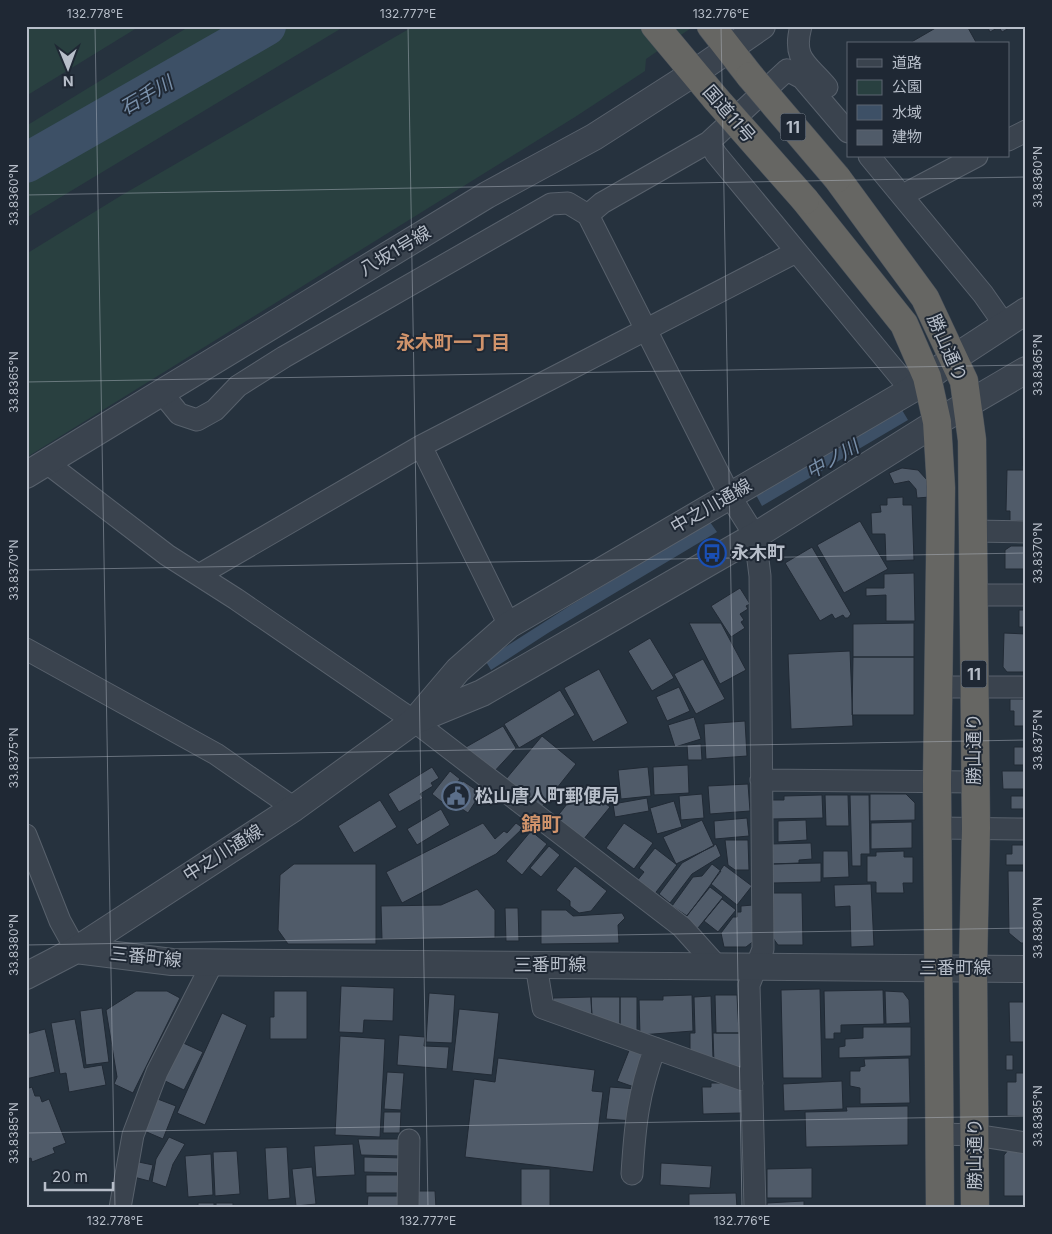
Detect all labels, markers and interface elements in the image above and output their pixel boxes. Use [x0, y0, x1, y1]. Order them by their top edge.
text: 132.778°E [67, 6, 123, 21]
text: 132.777°E [380, 6, 436, 21]
text: 132.776°E [693, 6, 749, 21]
north arrow [42, 42, 92, 92]
legend [847, 42, 1010, 158]
text: 道路 [892, 53, 922, 72]
water label: 石手川 [116, 70, 178, 120]
text: N [63, 73, 74, 90]
text: 公園 [892, 77, 922, 96]
street label: 国道11号 [699, 81, 760, 146]
text: 水域 [892, 103, 922, 122]
road number: 11 [780, 114, 806, 140]
text: 建物 [892, 127, 922, 146]
text: 33.8360°N [1030, 146, 1045, 208]
text: 33.8360°N [6, 164, 21, 226]
street label: 八坂1号線 [355, 221, 434, 280]
street label: 勝山通り [923, 311, 972, 385]
district label: 永木町一丁目 [396, 331, 510, 354]
text: 33.8365°N [1030, 334, 1045, 396]
text: 33.8365°N [6, 351, 21, 413]
water label: 中ノ川 [802, 434, 864, 484]
street label: 中之川通線 [667, 474, 755, 537]
text: 33.8370°N [1030, 522, 1045, 584]
bus stop icon: 永木町 [697, 538, 727, 568]
text: 33.8370°N [6, 539, 21, 601]
place label: 永木町 [731, 542, 785, 563]
road number: 11 [962, 661, 986, 688]
text: 33.8375°N [1030, 709, 1045, 771]
street label: 勝山通り [963, 713, 984, 785]
text: 33.8375°N [6, 727, 21, 789]
public building icon: 松山唐人町郵便局 [441, 781, 471, 811]
place label: 松山唐人町郵便局 [475, 785, 619, 806]
district label: 錦町 [521, 812, 561, 836]
street label: 中之川通線 [179, 820, 266, 885]
text: 33.8380°N [1030, 897, 1045, 959]
text: 33.8380°N [6, 914, 21, 976]
street label: 三番町線 [109, 942, 183, 971]
street label: 三番町線 [514, 954, 586, 975]
street label: 三番町線 [919, 957, 991, 978]
text: 33.8385°N [1030, 1085, 1045, 1147]
text: 33.8385°N [6, 1102, 21, 1164]
street label: 勝山通り [964, 1118, 985, 1190]
scale bar [45, 1159, 112, 1191]
text: 20 m [52, 1167, 88, 1186]
text: 132.778°E [87, 1213, 143, 1228]
text: 132.777°E [400, 1213, 456, 1228]
text: 132.776°E [714, 1213, 770, 1228]

